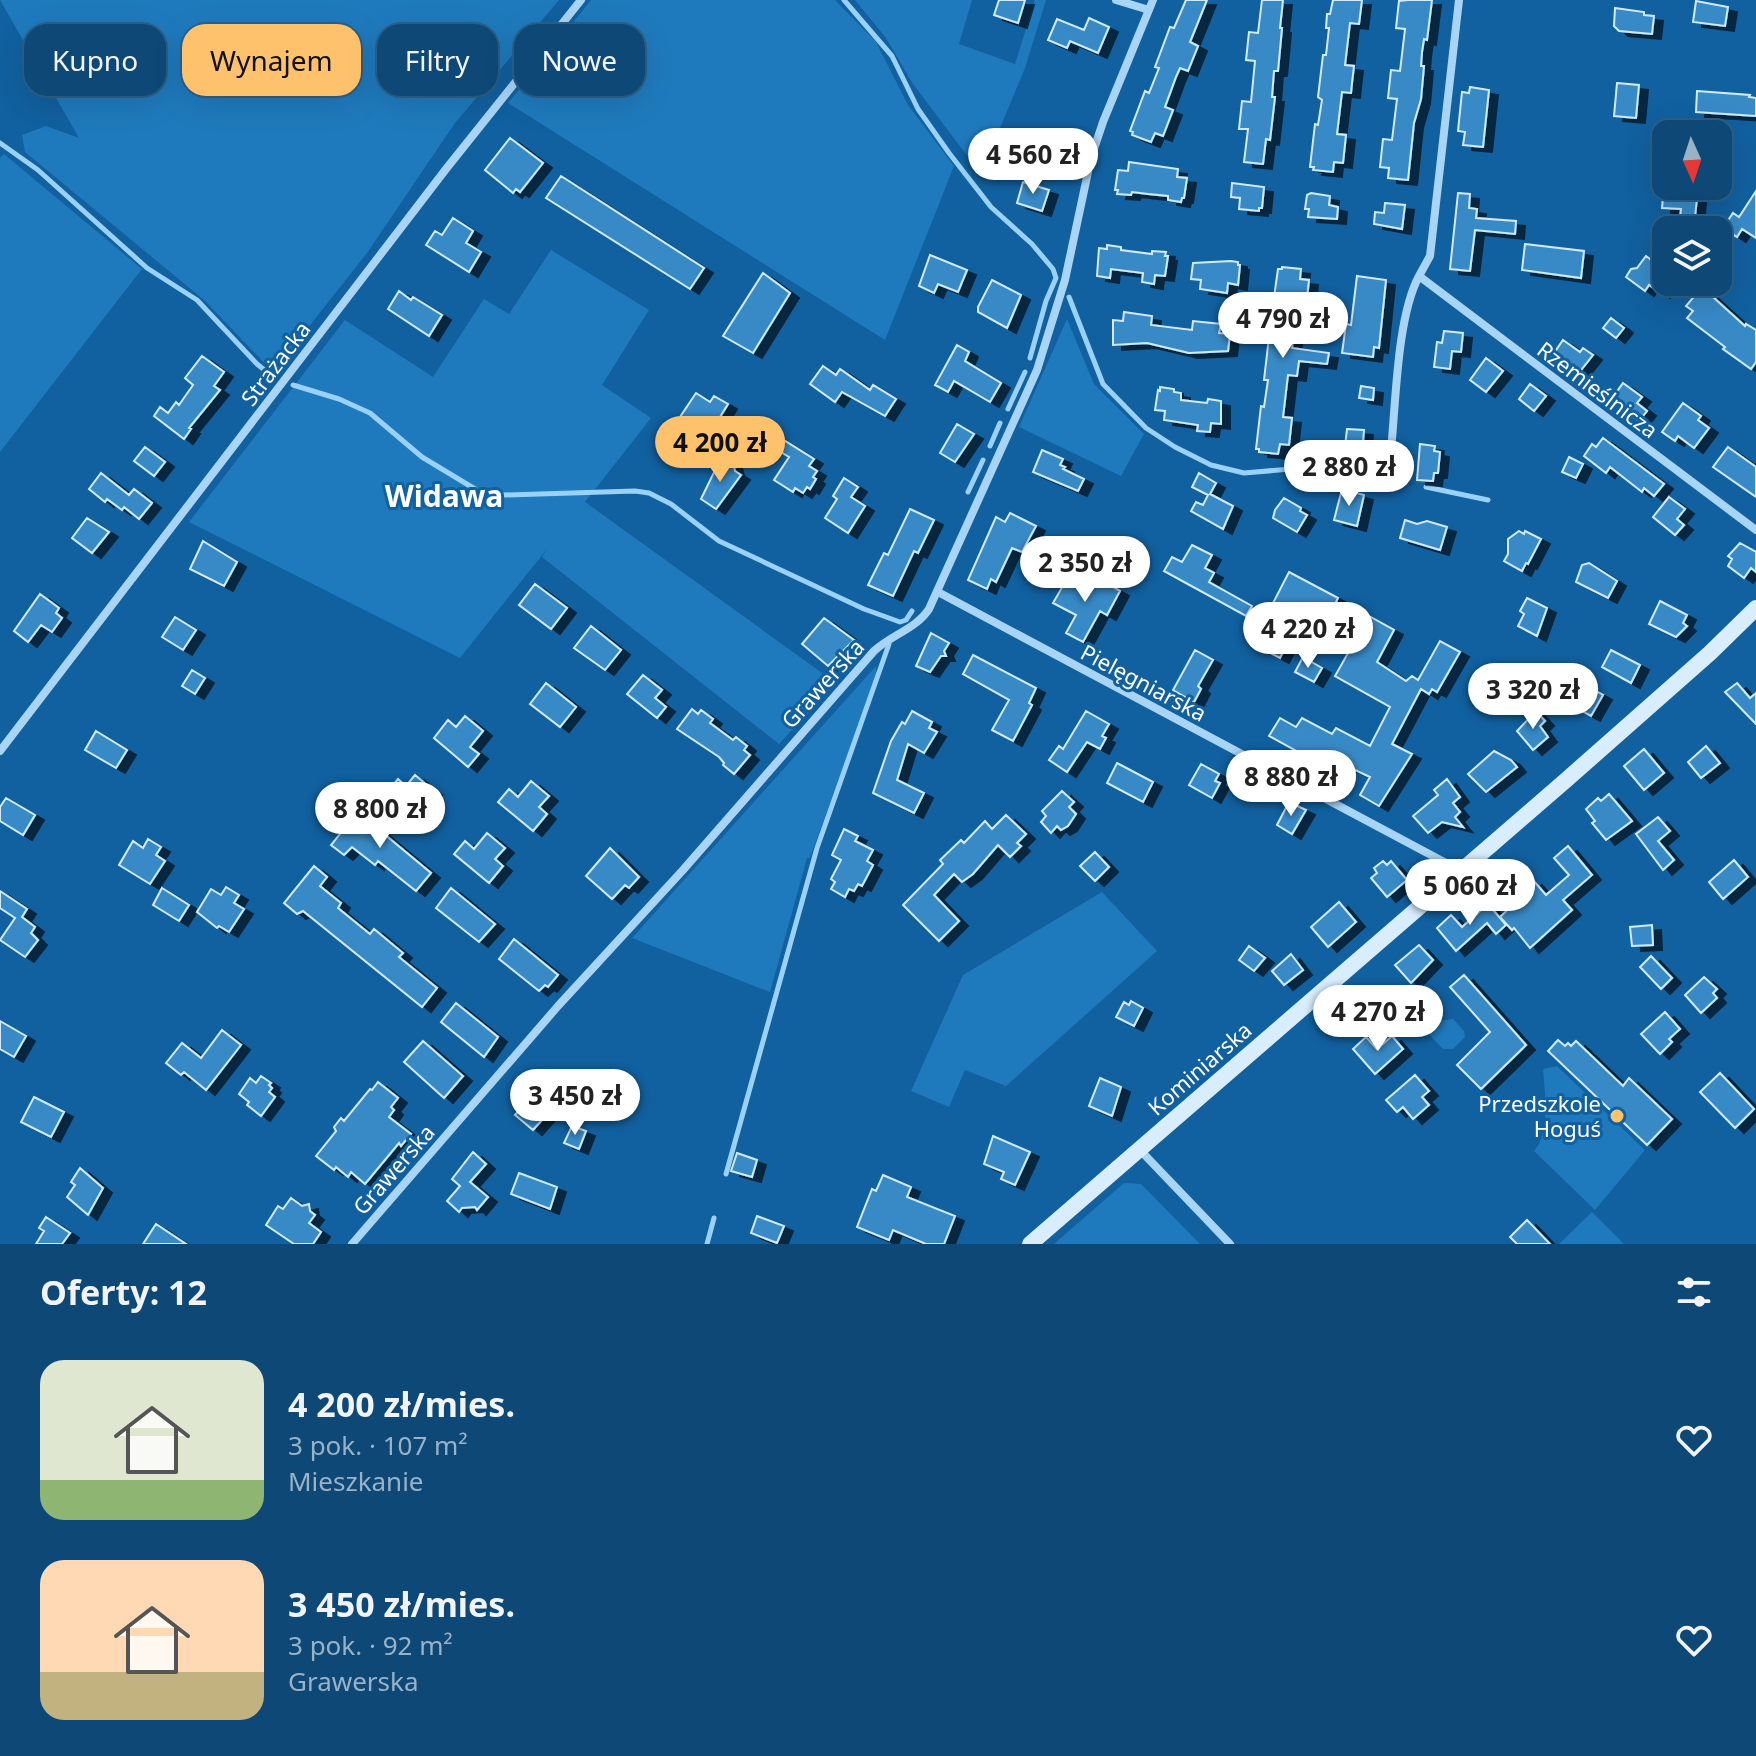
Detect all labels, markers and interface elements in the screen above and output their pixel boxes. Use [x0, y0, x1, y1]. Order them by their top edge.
chip: Kupno [24, 24, 166, 96]
chip: Wynajem [182, 24, 361, 96]
chip: Filtry [377, 24, 498, 96]
chip: Nowe [514, 24, 645, 96]
north arrow [1652, 120, 1732, 200]
map controls [1652, 120, 1732, 296]
pin: 4 560 zł [950, 128, 1116, 196]
text: 4 560 zł [986, 136, 1080, 172]
button: layers [1652, 216, 1732, 296]
pin: 4 790 zł [1200, 292, 1366, 360]
text: 4 790 zł [1236, 300, 1330, 336]
street label: Strażacka [233, 315, 317, 411]
street label: Rzemieślnicza [1532, 334, 1664, 444]
pin: 4 200 zł [637, 416, 803, 484]
text: 4 200 zł [673, 424, 767, 460]
pin: 2 880 zł [1266, 440, 1432, 508]
text: 2 880 zł [1302, 448, 1396, 484]
district label: Widawa [385, 475, 503, 516]
pin: 2 350 zł [1002, 536, 1168, 604]
text: 2 350 zł [1038, 544, 1132, 580]
pin: 4 220 zł [1225, 602, 1391, 670]
text: 4 220 zł [1261, 610, 1355, 646]
street label: Grawerska [774, 632, 870, 734]
street label: Pielęgniarska [1076, 636, 1212, 728]
pin: 3 320 zł [1450, 663, 1616, 731]
text: 3 320 zł [1486, 671, 1580, 707]
pin: 8 880 zł [1208, 750, 1374, 818]
text: 8 880 zł [1244, 758, 1338, 794]
pin: 8 800 zł [297, 782, 463, 850]
text: 8 800 zł [333, 790, 427, 826]
pin: 5 060 zł [1387, 859, 1553, 927]
text: 5 060 zł [1423, 867, 1517, 903]
pin: 4 270 zł [1295, 985, 1461, 1053]
text: 4 270 zł [1331, 993, 1425, 1029]
street label: Kominiarska [1141, 1015, 1257, 1121]
pin: 3 450 zł [492, 1069, 658, 1137]
text: 3 450 zł [528, 1077, 622, 1113]
place label: Przedszkole Hoguś [1478, 1088, 1601, 1143]
marker: Przedszkole Hoguś [1608, 1107, 1626, 1125]
street label: Grawerska [345, 1117, 441, 1221]
text: Oferty: 12 [40, 1269, 207, 1315]
icon: filters [1672, 1270, 1716, 1314]
text: 4 200 zł/mies. [288, 1381, 515, 1427]
icon: home [104, 1392, 200, 1488]
icon: heart [1672, 1418, 1716, 1462]
text: 3 pok. · 107 m² [288, 1427, 467, 1463]
text: Mieszkanie [288, 1463, 424, 1499]
text: 3 450 zł/mies. [288, 1581, 515, 1627]
icon: home [104, 1592, 200, 1688]
icon: heart [1672, 1618, 1716, 1662]
text: 3 pok. · 92 m² [288, 1627, 453, 1663]
text: Grawerska [288, 1663, 419, 1699]

